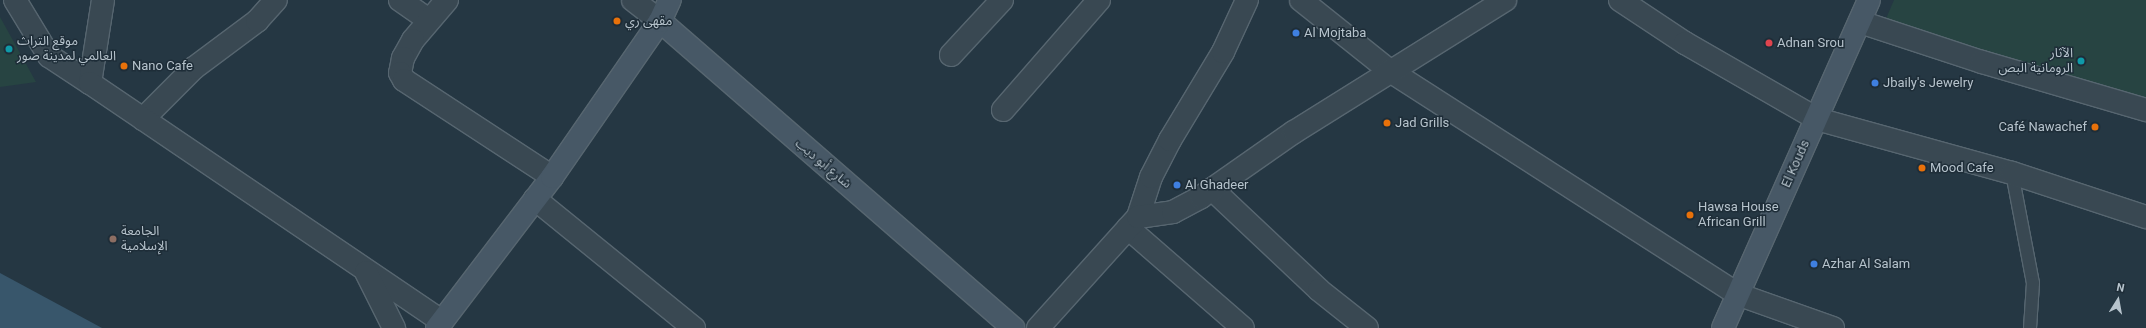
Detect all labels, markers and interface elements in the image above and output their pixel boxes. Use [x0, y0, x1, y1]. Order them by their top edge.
place label: مقهى ري [625, 13, 672, 29]
marker: مقهى ري [612, 16, 622, 26]
place label: Al Mojtaba [1304, 25, 1366, 41]
marker: Al Mojtaba [1291, 28, 1301, 38]
place label: موقع التراث العالمي لمدينة صور [17, 34, 116, 65]
place label: Adnan Srou [1777, 35, 1844, 51]
marker: Adnan Srou [1764, 38, 1774, 48]
marker: موقع التراث العالمي لمدينة صور [4, 44, 14, 54]
place label: الآثار الرومانية البص [1999, 46, 2073, 77]
marker: الآثار الرومانية البص [2076, 56, 2086, 66]
place label: Nano Cafe [132, 58, 193, 74]
marker: Nano Cafe [119, 61, 129, 71]
place label: Jbaily's Jewelry [1883, 75, 1973, 91]
marker: Jbaily's Jewelry [1870, 78, 1880, 88]
place label: Jad Grills [1395, 115, 1449, 131]
marker: Jad Grills [1382, 118, 1392, 128]
place label: Café Nawachef [1998, 119, 2087, 135]
marker: Café Nawachef [2090, 122, 2100, 132]
street label: شارع أبو ديب [792, 136, 854, 192]
street label: El Kouds [1779, 138, 1813, 190]
place label: Mood Cafe [1930, 160, 1994, 176]
marker: Mood Cafe [1917, 163, 1927, 173]
place label: Al Ghadeer [1185, 177, 1248, 193]
marker: Al Ghadeer [1172, 180, 1182, 190]
place label: Hawsa House African Grill [1698, 200, 1779, 231]
marker: Hawsa House African Grill [1685, 210, 1695, 220]
place label: الجامعة الإسلامية [121, 224, 168, 255]
marker: الجامعة الإسلامية [108, 234, 118, 244]
place label: Azhar Al Salam [1822, 256, 1910, 272]
marker: Azhar Al Salam [1809, 259, 1819, 269]
north arrow [2098, 280, 2138, 320]
text: N [2115, 281, 2125, 295]

